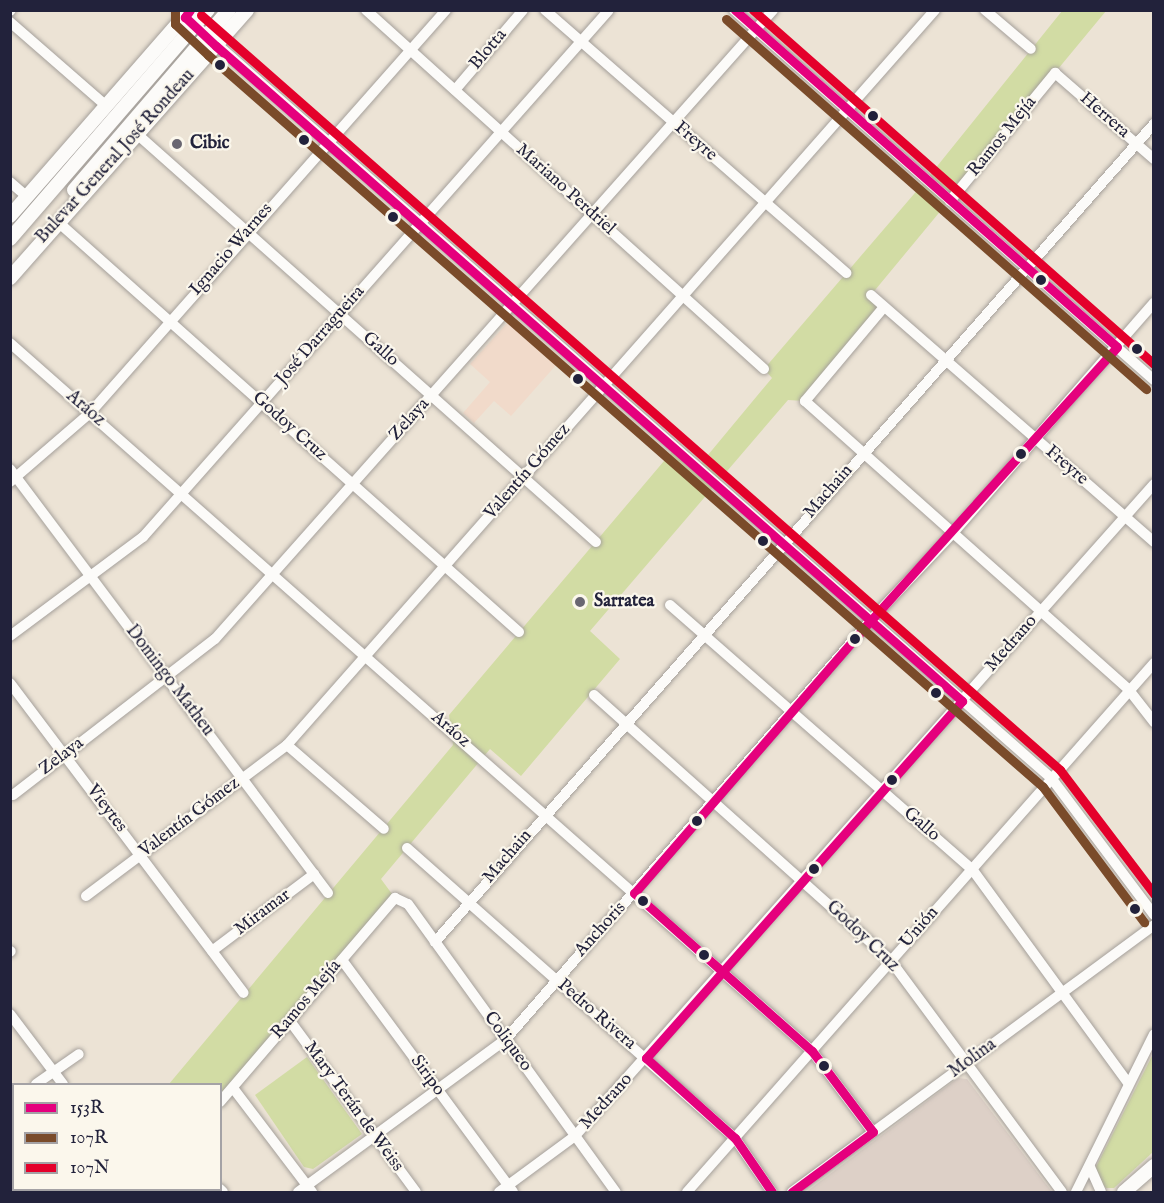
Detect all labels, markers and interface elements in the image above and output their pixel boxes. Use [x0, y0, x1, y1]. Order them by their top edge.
street label: Blotta [466, 25, 512, 75]
unlabelled marker [214, 59, 226, 71]
street label: Bulevar General José Rondeau [32, 65, 200, 249]
street label: Herrera [1075, 88, 1133, 144]
street label: Ramos Mejía [964, 92, 1042, 182]
unlabelled marker [867, 110, 879, 122]
street label: Freyre [669, 118, 721, 166]
place label: Cibic [190, 133, 230, 155]
unlabelled marker [298, 134, 310, 146]
marker: Cibic [168, 135, 186, 153]
street label: Mariano Perdriel [511, 140, 619, 240]
street label: Ignacio Warnes [186, 199, 278, 301]
unlabelled marker [387, 211, 399, 223]
unlabelled marker [1035, 274, 1047, 286]
street label: José Darragueira [272, 282, 370, 390]
street label: Gallo [357, 328, 403, 372]
unlabelled marker [1131, 343, 1143, 355]
unlabelled marker [572, 373, 584, 385]
street label: Aráoz [61, 386, 109, 432]
street label: Godoy Cruz [247, 388, 331, 466]
street label: Zelaya [385, 394, 435, 446]
street label: Valentín Gómez [480, 420, 576, 524]
street label: Freyre [1040, 442, 1092, 490]
unlabelled marker [1015, 448, 1027, 460]
street label: Machain [800, 461, 858, 523]
unlabelled marker [757, 535, 769, 547]
place label: Sarratea [594, 591, 654, 613]
marker: Sarratea [571, 593, 589, 611]
street label: Medrano [981, 611, 1043, 677]
street label: Domingo Matheu [120, 621, 218, 741]
unlabelled marker [849, 633, 861, 645]
unlabelled marker [930, 687, 942, 699]
street label: Aráoz [426, 707, 474, 753]
street label: Zelaya [36, 733, 88, 781]
street label: Valentín Gómez [136, 773, 244, 863]
unlabelled marker [886, 774, 898, 786]
street label: Vieytes [81, 781, 131, 837]
street label: Gallo [898, 803, 944, 847]
unlabelled marker [691, 815, 703, 827]
street label: Machain [479, 826, 537, 888]
unlabelled marker [808, 863, 820, 875]
street label: Miramar [231, 885, 295, 941]
unlabelled marker [637, 895, 649, 907]
street label: Godoy Cruz [821, 897, 903, 977]
street label: Anchoris [571, 898, 631, 962]
street label: Unión [896, 903, 944, 953]
unlabelled marker [1129, 903, 1141, 915]
unlabelled marker [698, 949, 710, 961]
street label: Ramos Mejía [268, 956, 346, 1044]
street label: Pedro Rivera [552, 975, 640, 1055]
street label: Coliqueo [478, 1008, 536, 1076]
street label: Molina [945, 1035, 1001, 1083]
street label: Mary Terán de Weiss [299, 1038, 407, 1176]
street label: Siripo [405, 1051, 449, 1101]
unlabelled marker [818, 1060, 830, 1072]
street label: Medrano [576, 1069, 638, 1135]
legend [12, 1083, 222, 1191]
text: 153R [70, 1097, 104, 1120]
text: 107R [70, 1127, 108, 1150]
text: 107N [70, 1157, 109, 1180]

